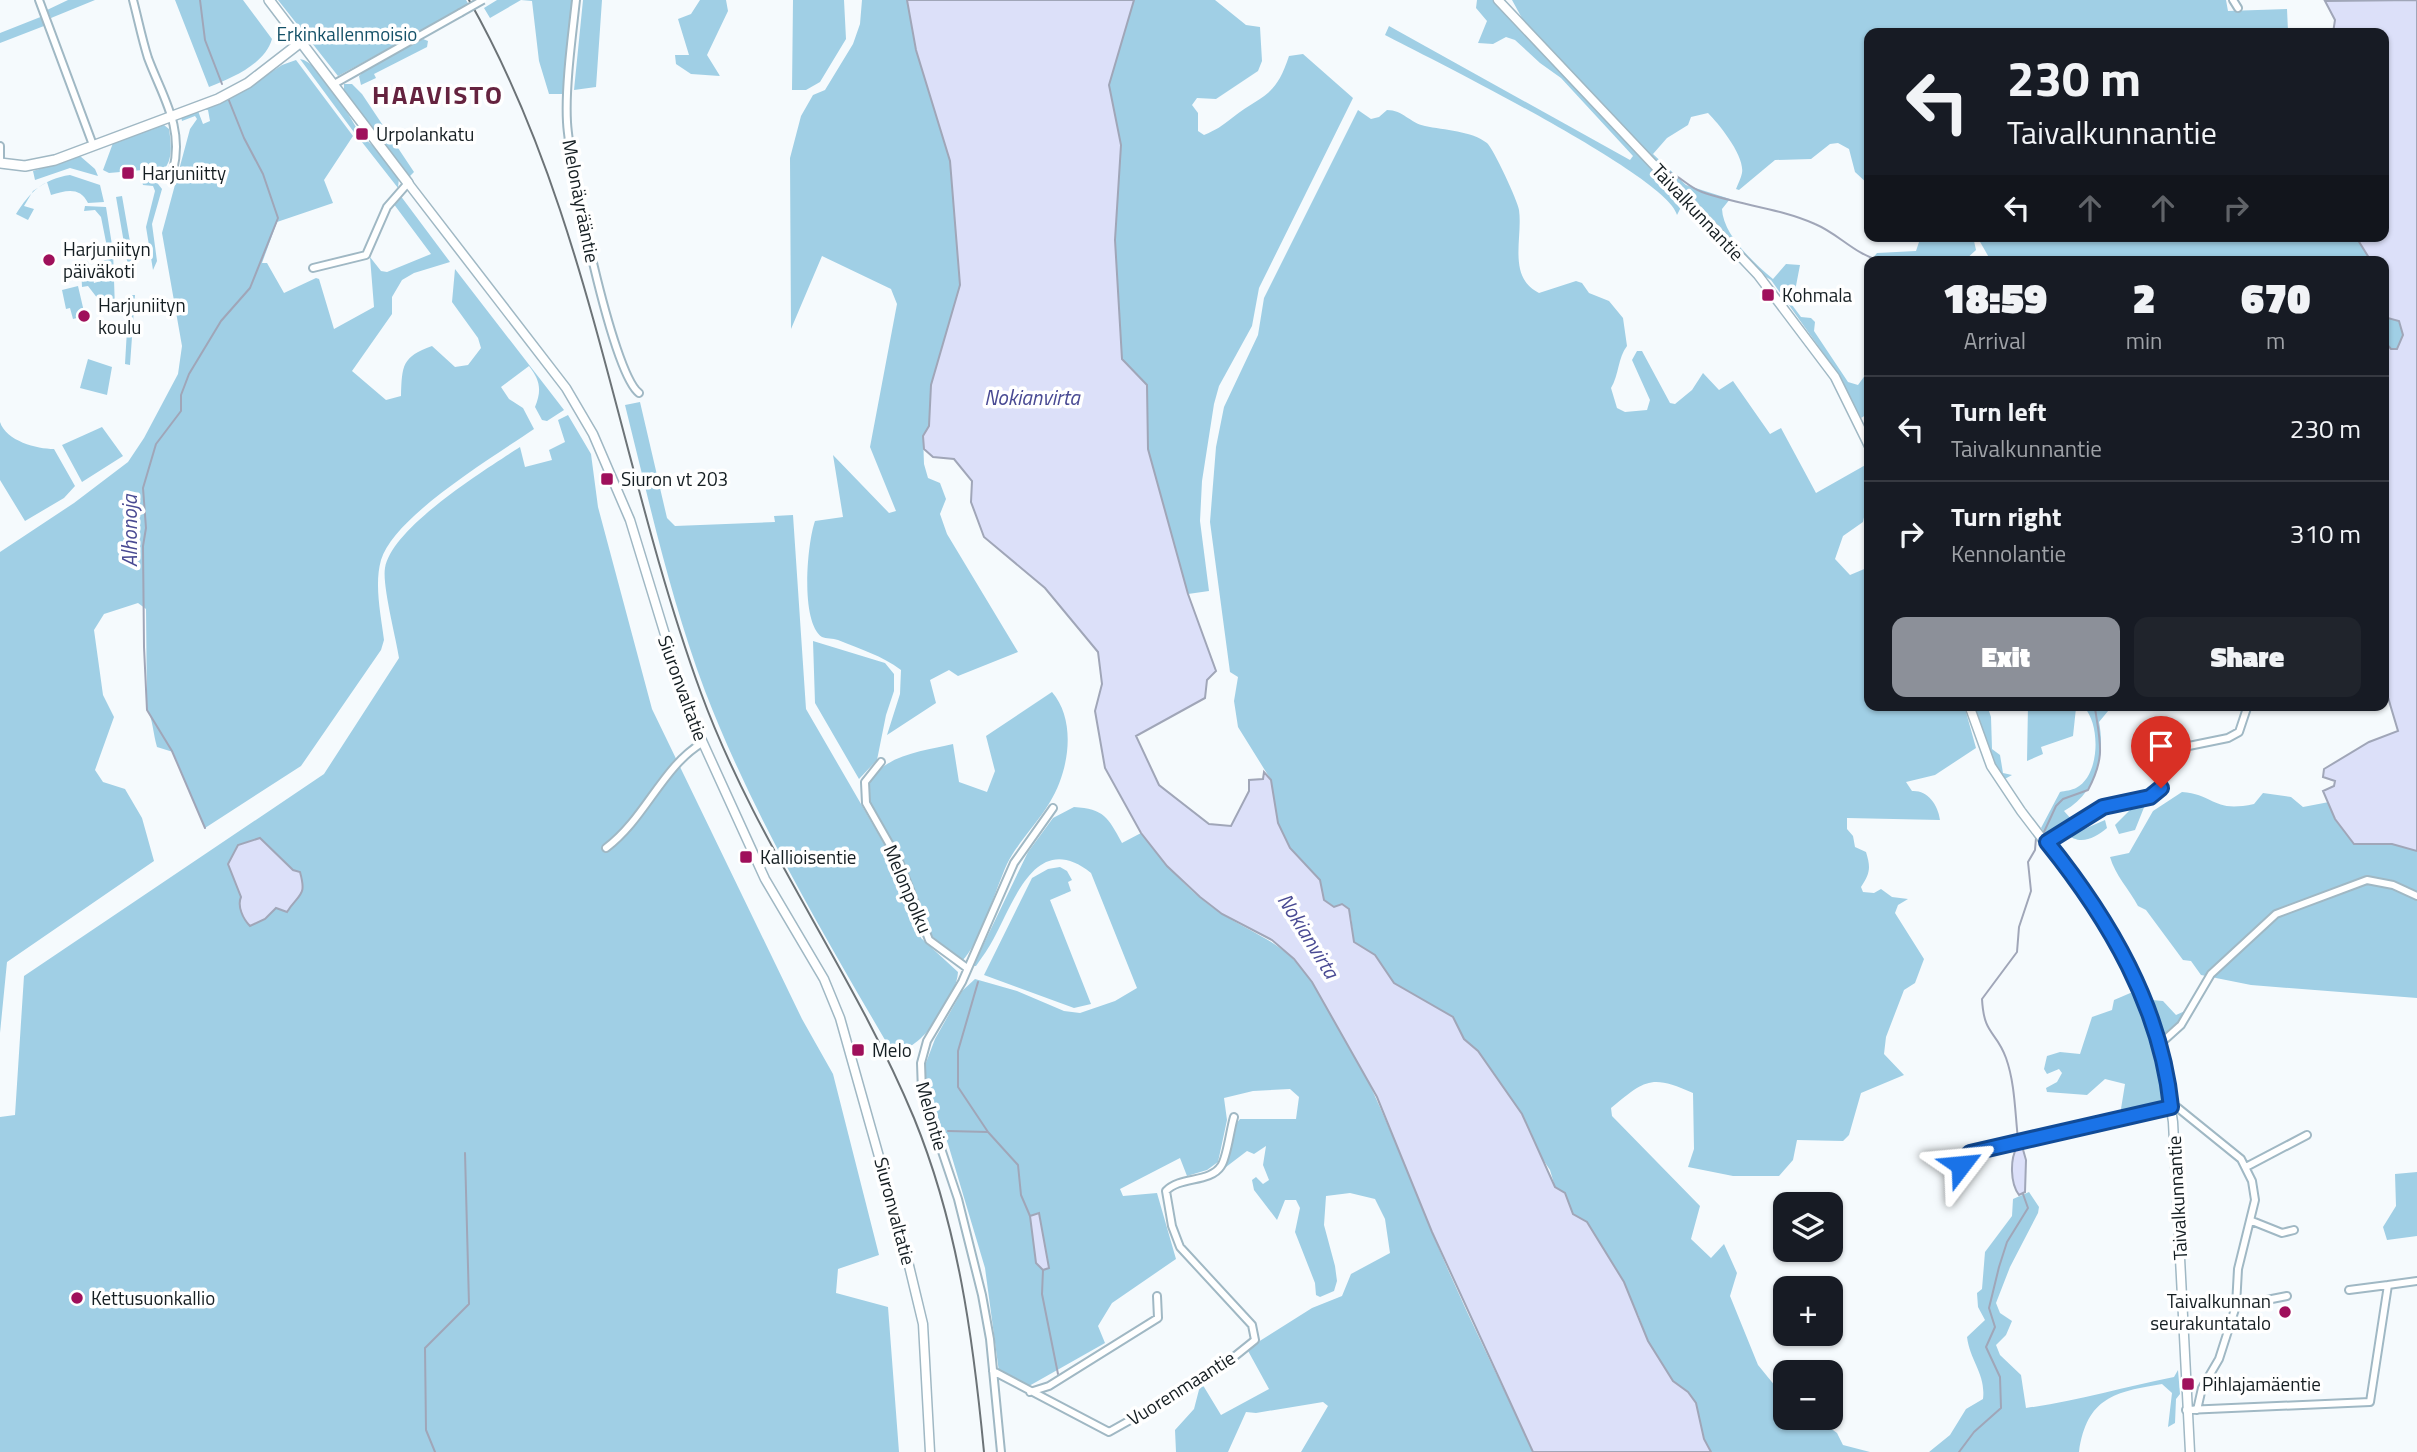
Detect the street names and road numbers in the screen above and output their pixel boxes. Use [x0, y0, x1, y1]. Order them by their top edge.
street label: Melonäyrääntie [555, 137, 608, 265]
street label: Taivalkunnantie [1645, 156, 1751, 267]
street label: Siuronvaltatie [651, 631, 716, 745]
street label: Melonpolku [877, 840, 940, 938]
street label: Melontie [909, 1078, 956, 1154]
street label: Taivalkunnantie [2159, 1135, 2194, 1261]
street label: Siuronvaltatie [867, 1154, 924, 1268]
street label: Vuorenmaantie [1121, 1343, 1240, 1432]

